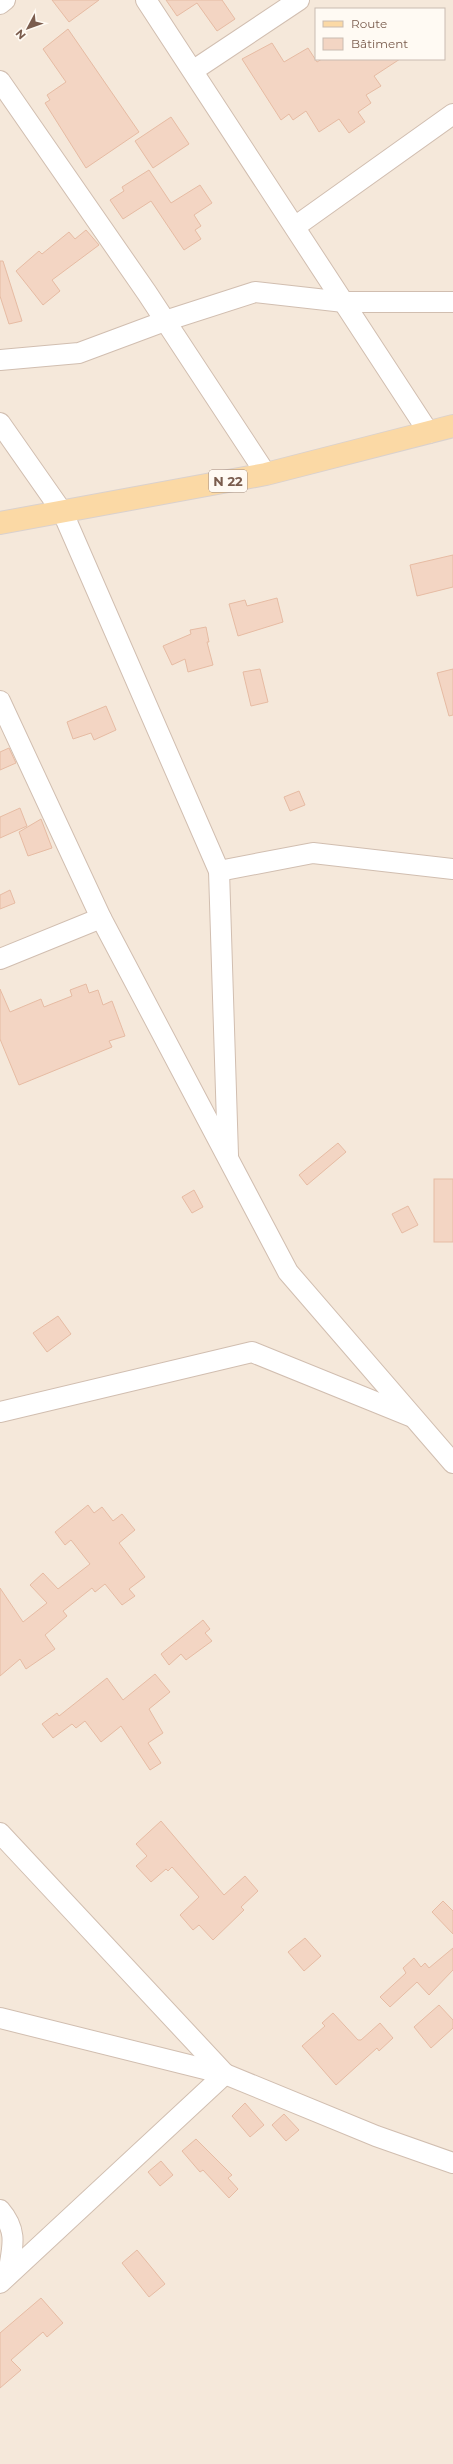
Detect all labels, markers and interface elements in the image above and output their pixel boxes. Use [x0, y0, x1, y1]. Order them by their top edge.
north arrow [8, 8, 48, 48]
legend [315, 8, 445, 60]
text: Route [351, 16, 387, 31]
text: N [12, 27, 29, 43]
text: Bâtiment [351, 36, 408, 51]
road number: N 22 [209, 470, 247, 492]

